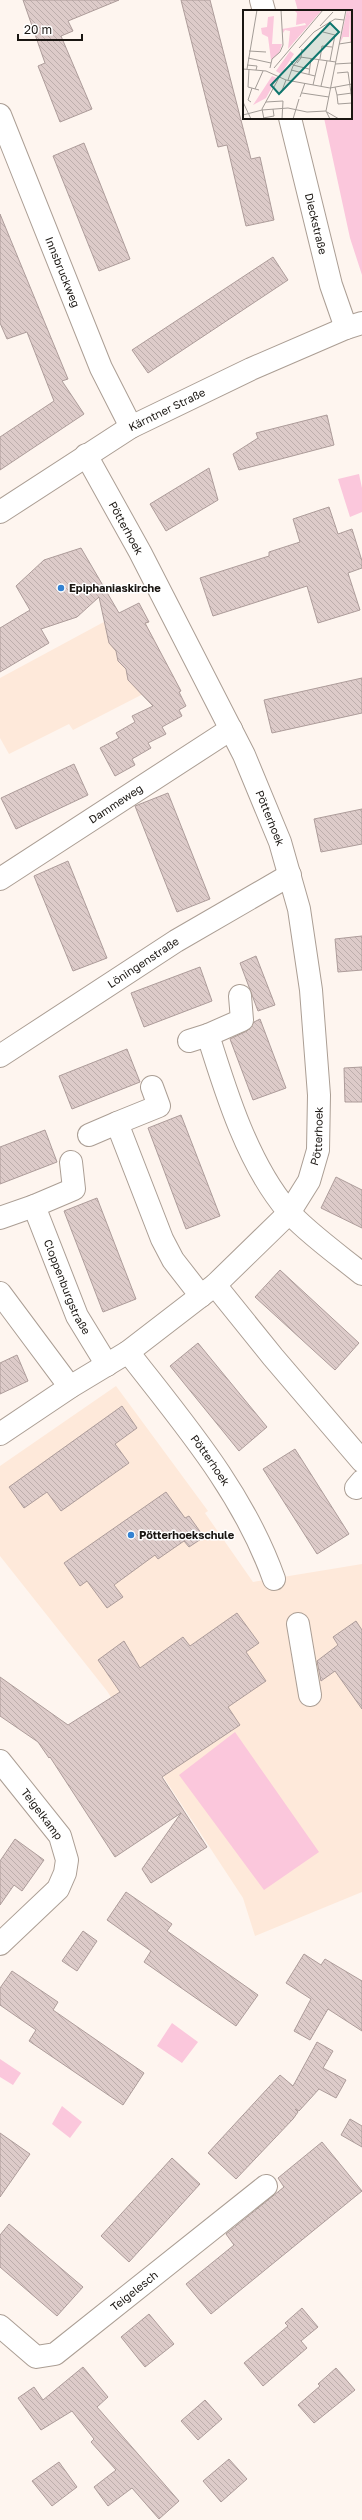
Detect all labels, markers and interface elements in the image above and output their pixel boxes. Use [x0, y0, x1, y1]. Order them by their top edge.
inset map [243, 10, 352, 119]
scale bar [18, 16, 82, 42]
text: 20 m [24, 22, 52, 37]
street label: Dieckstraße [303, 192, 330, 256]
street label: Innsbruckweg [43, 235, 83, 309]
street label: Kärntner Straße [126, 385, 207, 433]
street label: Pötterhoek [106, 499, 146, 557]
place label: Epiphaniaskirche [69, 581, 161, 594]
marker: Epiphaniaskirche [56, 583, 66, 593]
street label: Dammeweg [86, 781, 145, 826]
street label: Pötterhoek [253, 788, 288, 848]
street label: Löningenstraße [105, 934, 181, 990]
street label: Pötterhoek [307, 1106, 325, 1167]
street label: Cloppenburgstraße [42, 1237, 94, 1336]
street label: Pötterhoek [188, 1432, 233, 1488]
place label: Pötterhoekschule [139, 1528, 235, 1541]
marker: Pötterhoekschule [126, 1530, 136, 1540]
street label: Teigelkamp [19, 1786, 66, 1842]
street label: Teigelesch [108, 2268, 160, 2313]

